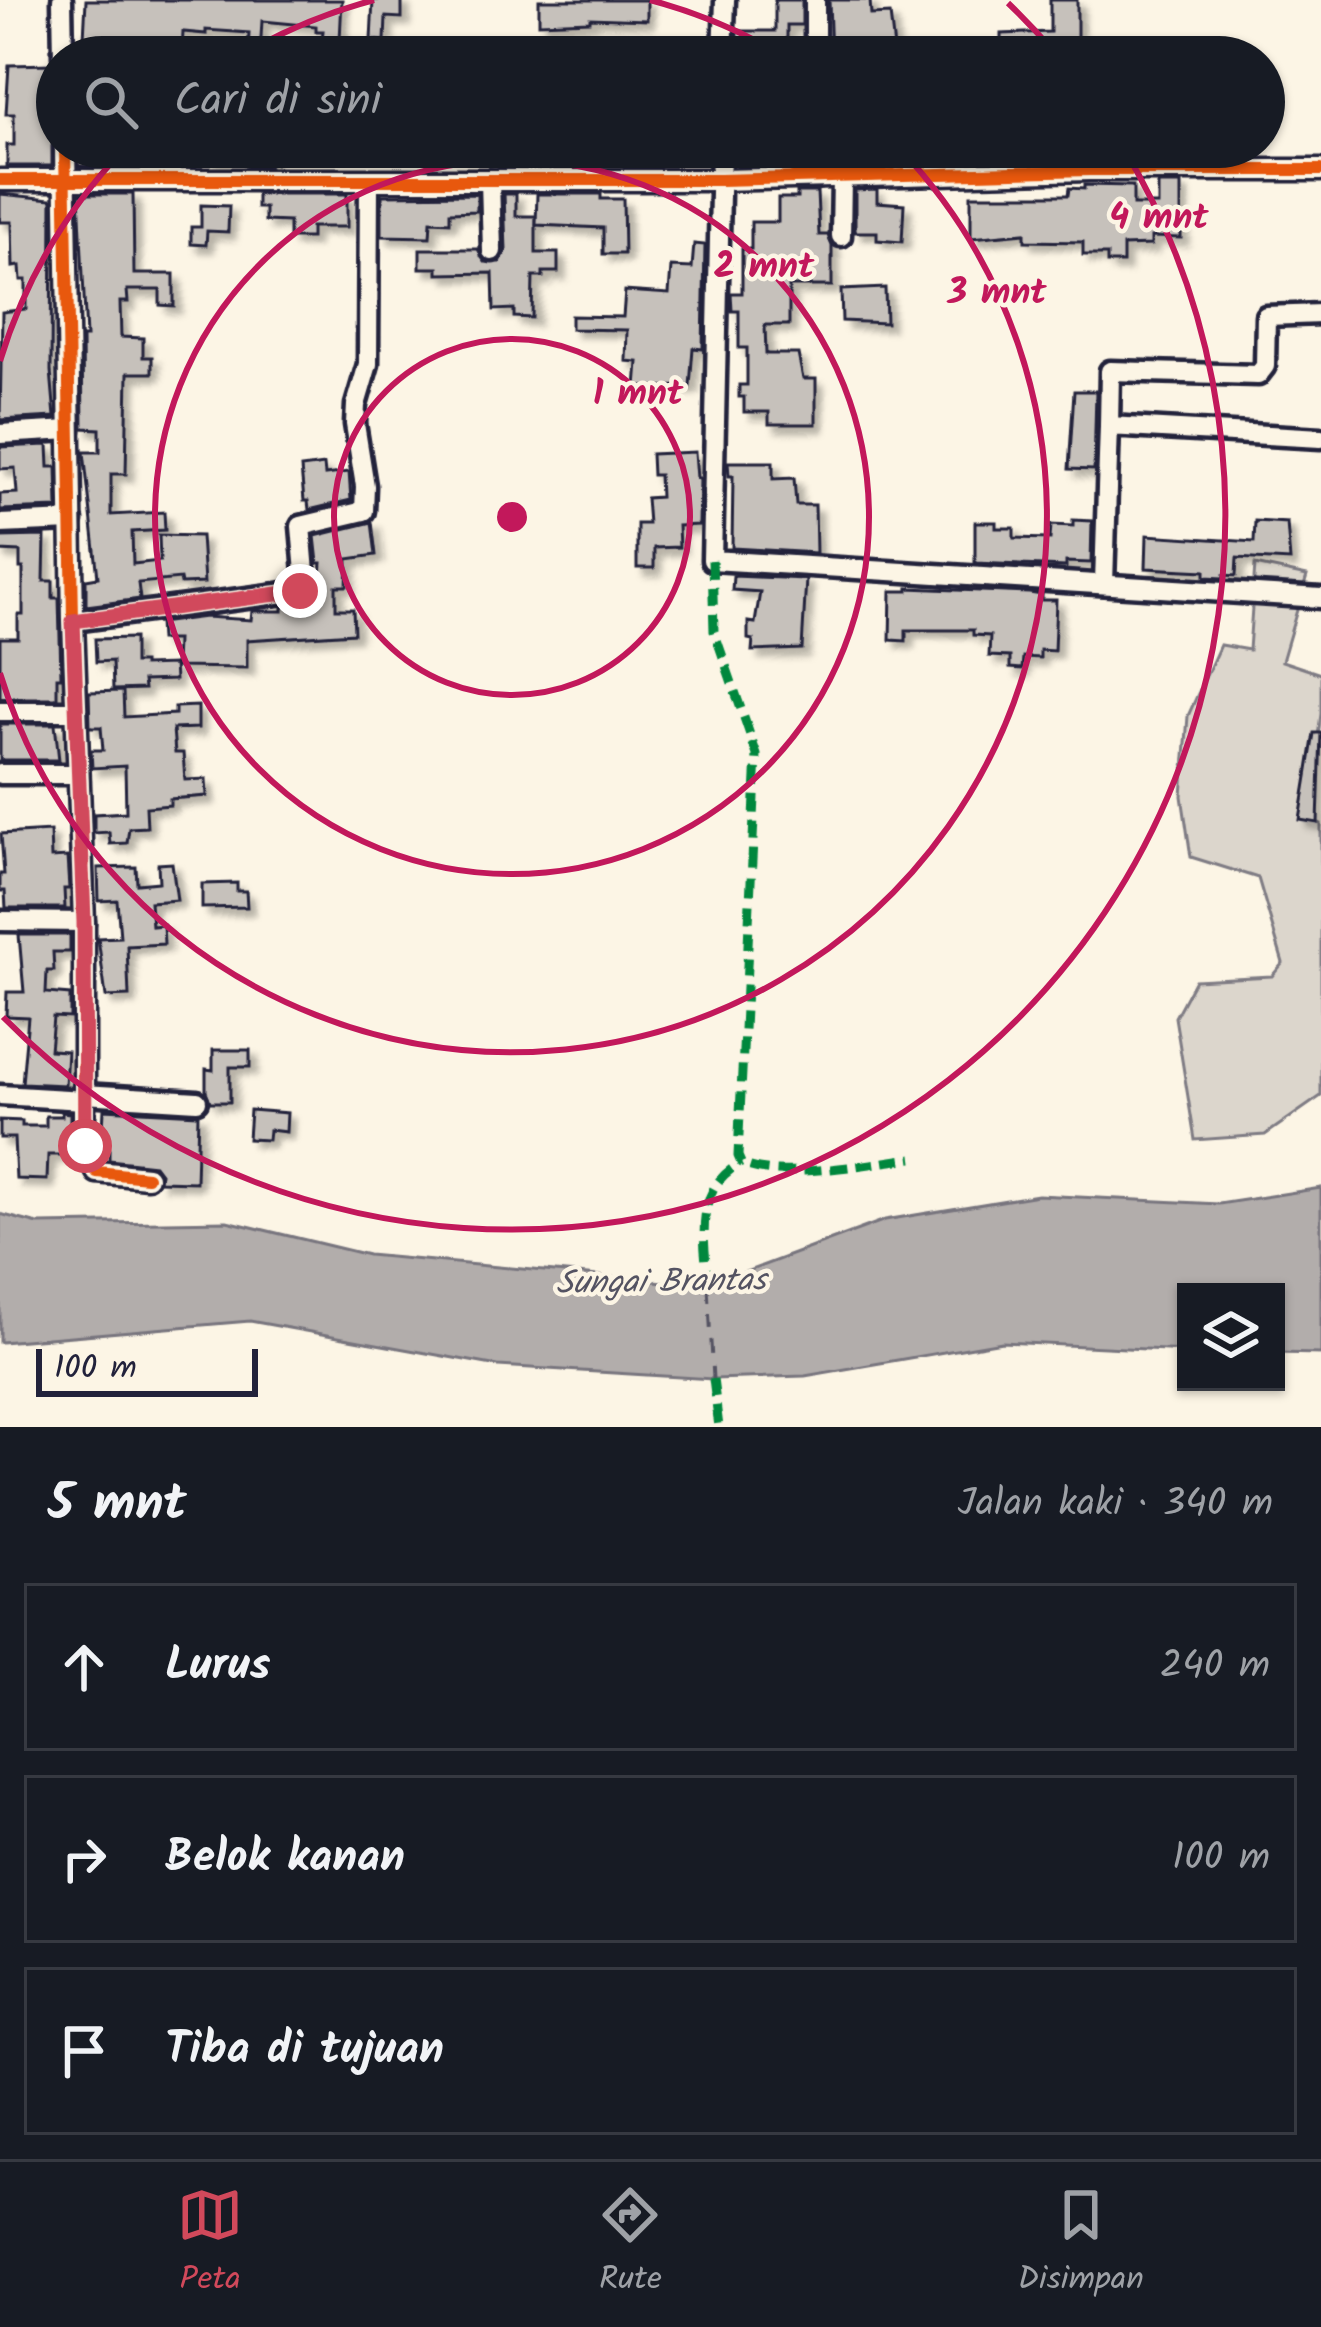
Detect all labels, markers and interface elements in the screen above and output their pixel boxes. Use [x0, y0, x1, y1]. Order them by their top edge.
search box [36, 36, 1285, 168]
text: Cari di sini [174, 66, 382, 138]
icon: search [78, 69, 144, 135]
text: 4 mnt [1109, 190, 1209, 247]
text: 2 mnt [714, 239, 815, 296]
text: 3 mnt [946, 265, 1047, 322]
text: 1 mnt [593, 366, 684, 423]
centre of rings [491, 496, 533, 538]
route end [273, 564, 327, 618]
route start [58, 1119, 112, 1173]
water label: Sungai Brantas [555, 1255, 771, 1311]
map controls [1177, 1283, 1285, 1391]
button: layers [1177, 1283, 1285, 1391]
scale bar [36, 1343, 258, 1396]
text: 100 m [54, 1343, 137, 1396]
text: 5 mnt [48, 1465, 186, 1546]
text: Jalan kaki · 340 m [958, 1474, 1273, 1536]
text: Lurus [165, 1631, 271, 1703]
icon: ahead [51, 1634, 117, 1700]
text: 240 m [1160, 1636, 1270, 1698]
text: Belok kanan [165, 1823, 405, 1895]
icon: right [51, 1826, 117, 1892]
text: 100 m [1172, 1828, 1270, 1890]
text: Tiba di tujuan [165, 2015, 444, 2087]
icon: arrive [51, 2018, 117, 2084]
tab: Peta [177, 2182, 243, 2307]
tab: Rute [597, 2182, 663, 2307]
tab: Disimpan [1018, 2182, 1144, 2307]

